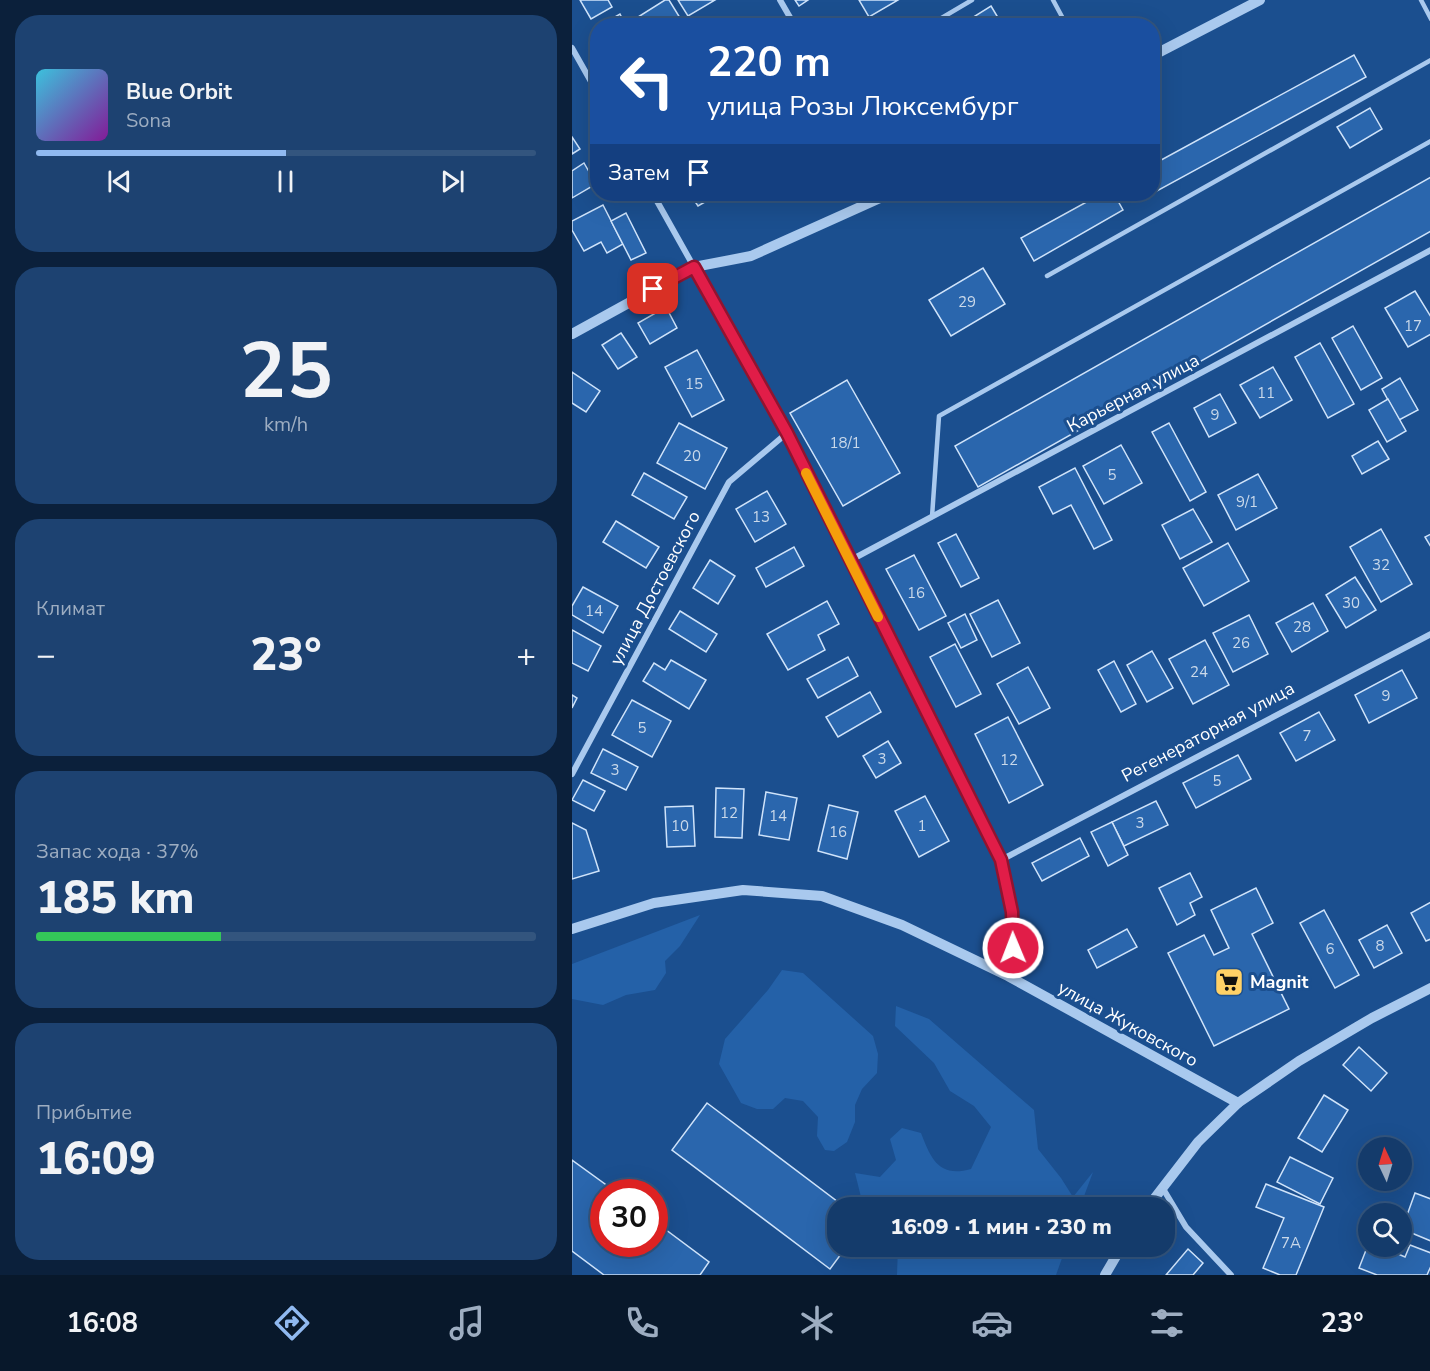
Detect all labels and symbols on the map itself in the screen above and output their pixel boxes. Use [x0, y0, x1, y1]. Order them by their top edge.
pin [627, 263, 678, 314]
house number: 29 [958, 292, 976, 312]
house number: 17 [1404, 316, 1422, 336]
street label: Карьерная улица [1063, 348, 1203, 438]
house number: 15 [685, 374, 703, 394]
house number: 11 [1257, 383, 1275, 403]
house number: 9 [1210, 405, 1220, 425]
house number: 18/1 [829, 433, 861, 453]
house number: 20 [683, 446, 701, 466]
house number: 5 [1107, 465, 1117, 485]
house number: 9/1 [1236, 492, 1258, 512]
street label: улица Достоевского [604, 507, 706, 669]
house number: 13 [752, 507, 770, 527]
house number: 32 [1372, 555, 1390, 575]
house number: 16 [907, 583, 925, 603]
house number: 30 [1342, 593, 1360, 613]
house number: 14 [585, 601, 603, 621]
house number: 28 [1293, 617, 1311, 637]
house number: 26 [1232, 633, 1250, 653]
house number: 24 [1190, 662, 1208, 682]
street label: Регенераторная улица [1117, 676, 1299, 788]
house number: 9 [1381, 686, 1391, 706]
house number: 5 [637, 718, 647, 738]
house number: 7 [1302, 726, 1312, 746]
house number: 3 [877, 749, 887, 769]
house number: 12 [1000, 750, 1018, 770]
house number: 3 [610, 760, 620, 780]
house number: 5 [1212, 771, 1222, 791]
house number: 12 [720, 803, 738, 823]
house number: 14 [769, 806, 787, 826]
house number: 3 [1135, 813, 1145, 833]
house number: 10 [671, 816, 689, 836]
house number: 1 [917, 816, 927, 836]
house number: 16 [829, 822, 847, 842]
position arrow [981, 916, 1045, 980]
house number: 8 [1375, 936, 1385, 956]
house number: 6 [1325, 939, 1335, 959]
supermarket icon: Magnit [1213, 966, 1245, 998]
place label: Magnit [1250, 970, 1308, 994]
street label: улица Жуковского [1054, 975, 1202, 1073]
north arrow [1358, 1137, 1412, 1191]
speed limit sign: 30 [590, 1179, 668, 1257]
house number: 7А [1281, 1233, 1301, 1253]

